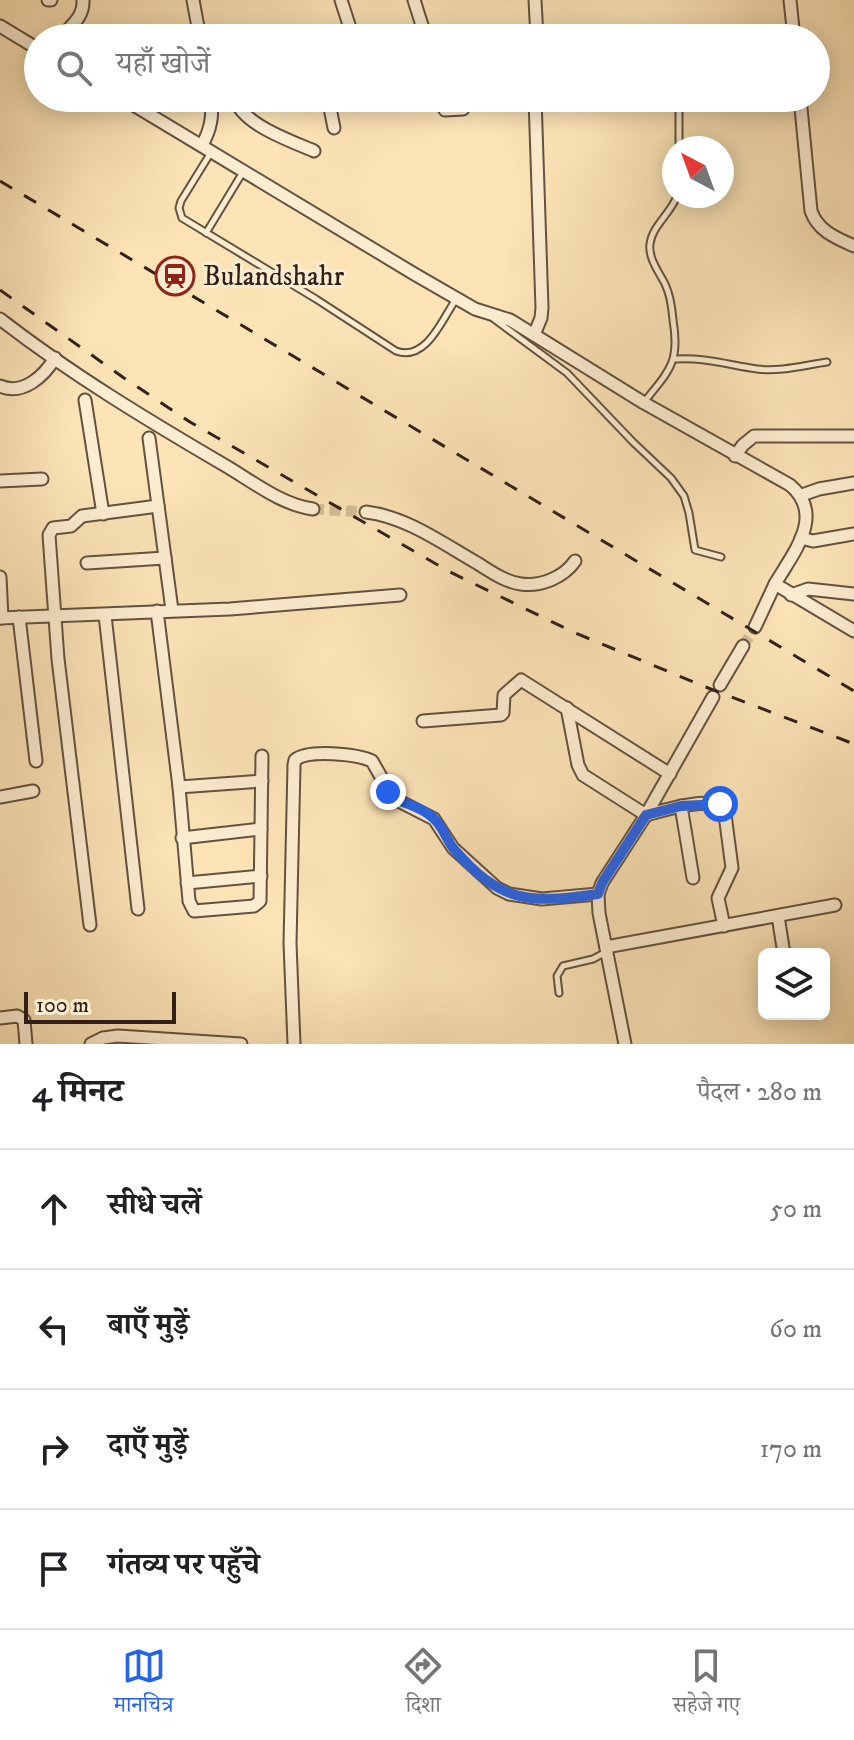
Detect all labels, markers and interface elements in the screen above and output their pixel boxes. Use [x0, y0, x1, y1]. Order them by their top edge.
search box [24, 24, 830, 112]
icon: search [52, 46, 96, 90]
text: यहाँ खोजें [116, 46, 210, 83]
north arrow [662, 136, 734, 208]
station icon: Bulandshahr [154, 255, 196, 297]
place label: Bulandshahr [203, 259, 345, 294]
route end [370, 774, 406, 810]
route start [702, 786, 738, 822]
map controls [758, 948, 830, 1020]
button: layers [758, 948, 830, 1020]
scale bar [24, 988, 176, 1024]
text: 100 m [36, 992, 89, 1019]
text: 4 मिनट [32, 1071, 123, 1113]
text: पैदल · 280 m [697, 1076, 822, 1109]
icon: ahead [32, 1187, 76, 1231]
text: सीधे चलें [108, 1187, 201, 1224]
text: 50 m [770, 1193, 822, 1226]
icon: left [32, 1307, 76, 1351]
text: बाएँ मुड़ें [108, 1307, 189, 1344]
text: 60 m [769, 1313, 822, 1346]
icon: right [32, 1427, 76, 1471]
text: दाएँ मुड़ें [108, 1427, 188, 1464]
text: 170 m [760, 1433, 822, 1466]
icon: arrive [32, 1547, 76, 1591]
text: गंतव्य पर पहुँचे [108, 1547, 260, 1584]
tab: मानचित्र [114, 1644, 173, 1726]
tab: दिशा [401, 1644, 445, 1726]
tab: सहेजे गए [673, 1644, 740, 1726]

